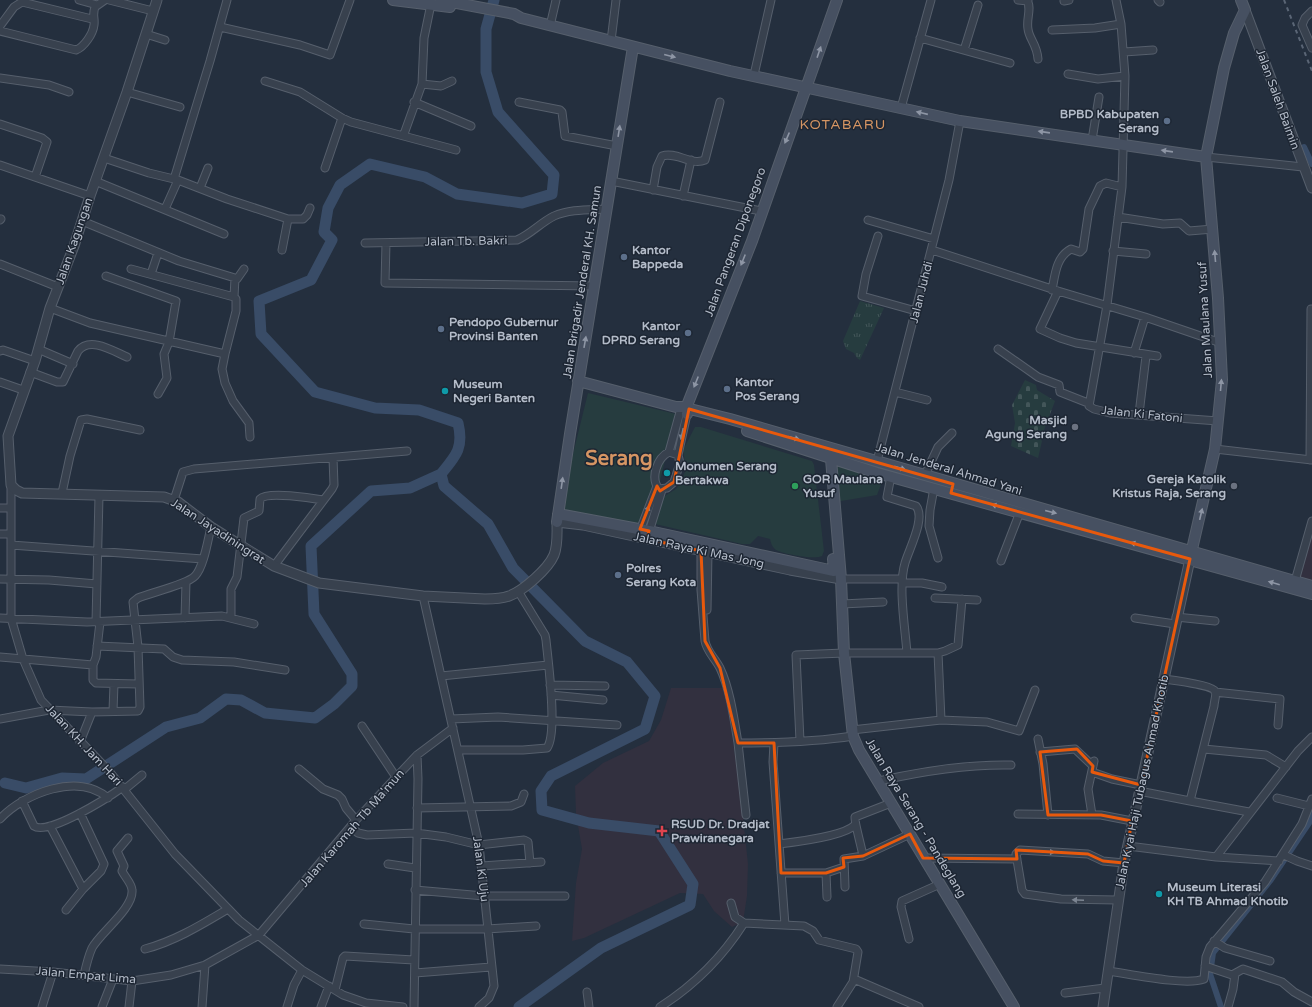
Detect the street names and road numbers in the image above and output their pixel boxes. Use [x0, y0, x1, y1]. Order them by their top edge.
street label: Jalan Saleh Baimin [1253, 47, 1303, 151]
street label: Jalan Pangeran Diponegoro [701, 165, 769, 319]
street label: Jalan Brigadir Jenderal KH. Samun [560, 184, 604, 380]
street label: Jalan Kagungan [53, 196, 95, 286]
street label: Jalan Tb. Bakri [425, 233, 507, 249]
street label: Jalan Juhdi [907, 260, 935, 324]
street label: Jalan Maulana Yusuf [1195, 261, 1215, 379]
street label: Jalan Ki Fatoni [1101, 403, 1183, 425]
street label: Jalan Jenderal Ahmad Yani [874, 440, 1024, 498]
street label: Jalan Jayadiningrat [168, 495, 268, 567]
street label: Jalan Raya Ki Mas Jong [632, 529, 766, 571]
street label: Jalan Kyai Haji Tubagus Ahmad Khotib [1112, 673, 1172, 891]
street label: Jalan KH. Jam Hari [43, 702, 125, 788]
street label: Jalan Raya Serang - Pandeglang [863, 736, 969, 900]
street label: Jalan Karomah Tb Ma'mun [297, 766, 407, 890]
street label: Jalan Ki Uju [470, 835, 492, 903]
street label: Jalan Empat Lima [35, 964, 137, 986]

